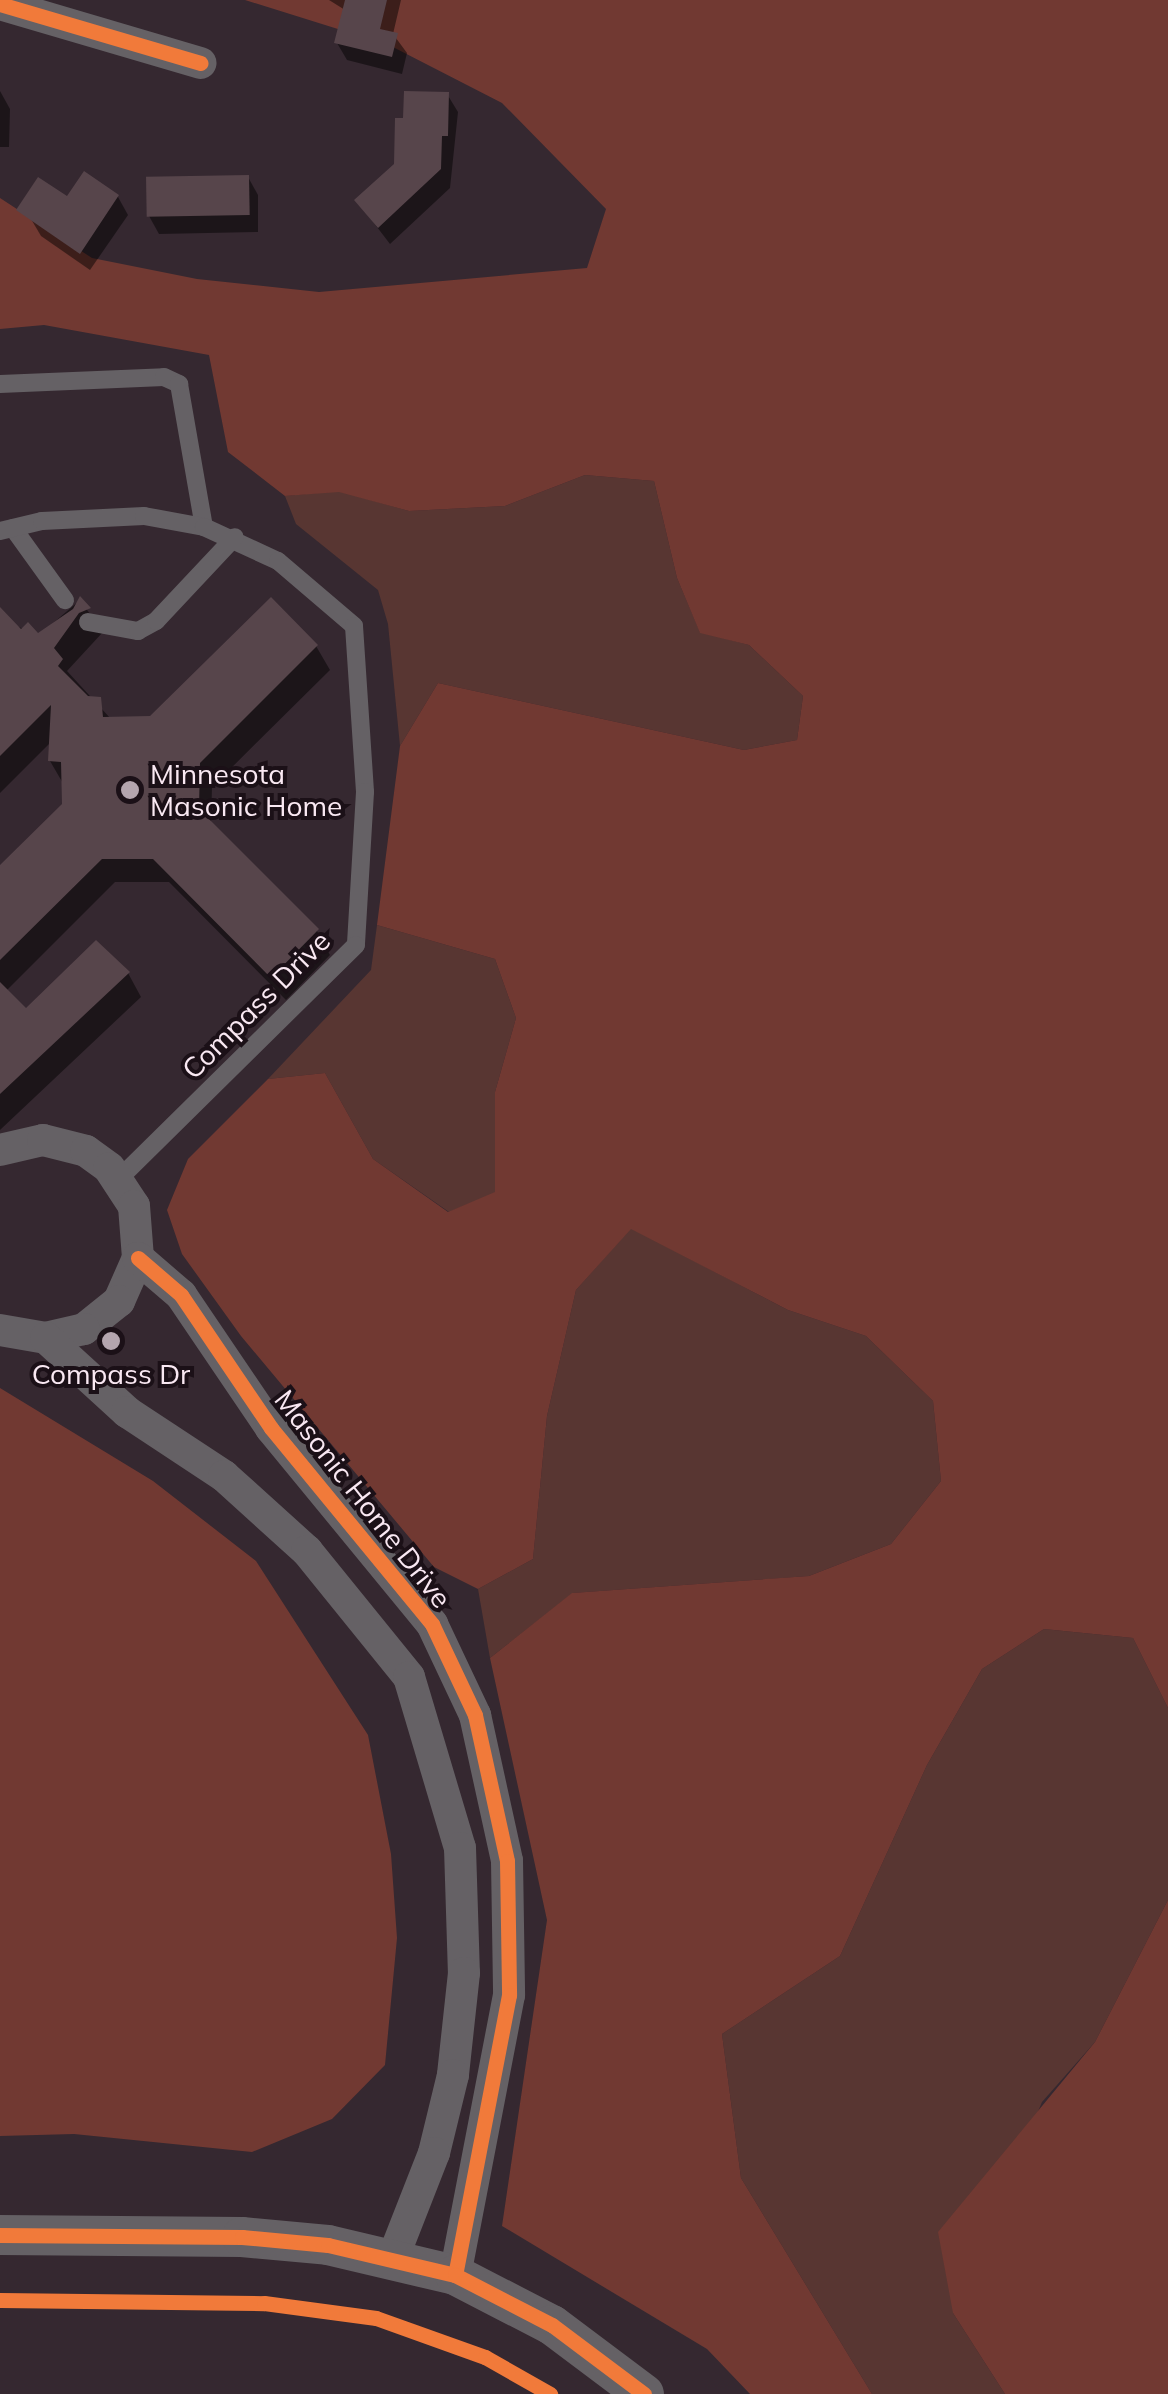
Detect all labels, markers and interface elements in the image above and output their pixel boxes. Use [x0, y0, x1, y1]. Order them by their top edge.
place label: Minnesota Masonic Home [150, 757, 342, 823]
marker: Minnesota Masonic Home [119, 779, 141, 801]
street label: Compass Drive [175, 924, 337, 1086]
marker: Compass Dr [100, 1330, 122, 1352]
place label: Compass Dr [32, 1357, 190, 1391]
street label: Masonic Home Drive [268, 1383, 458, 1615]

